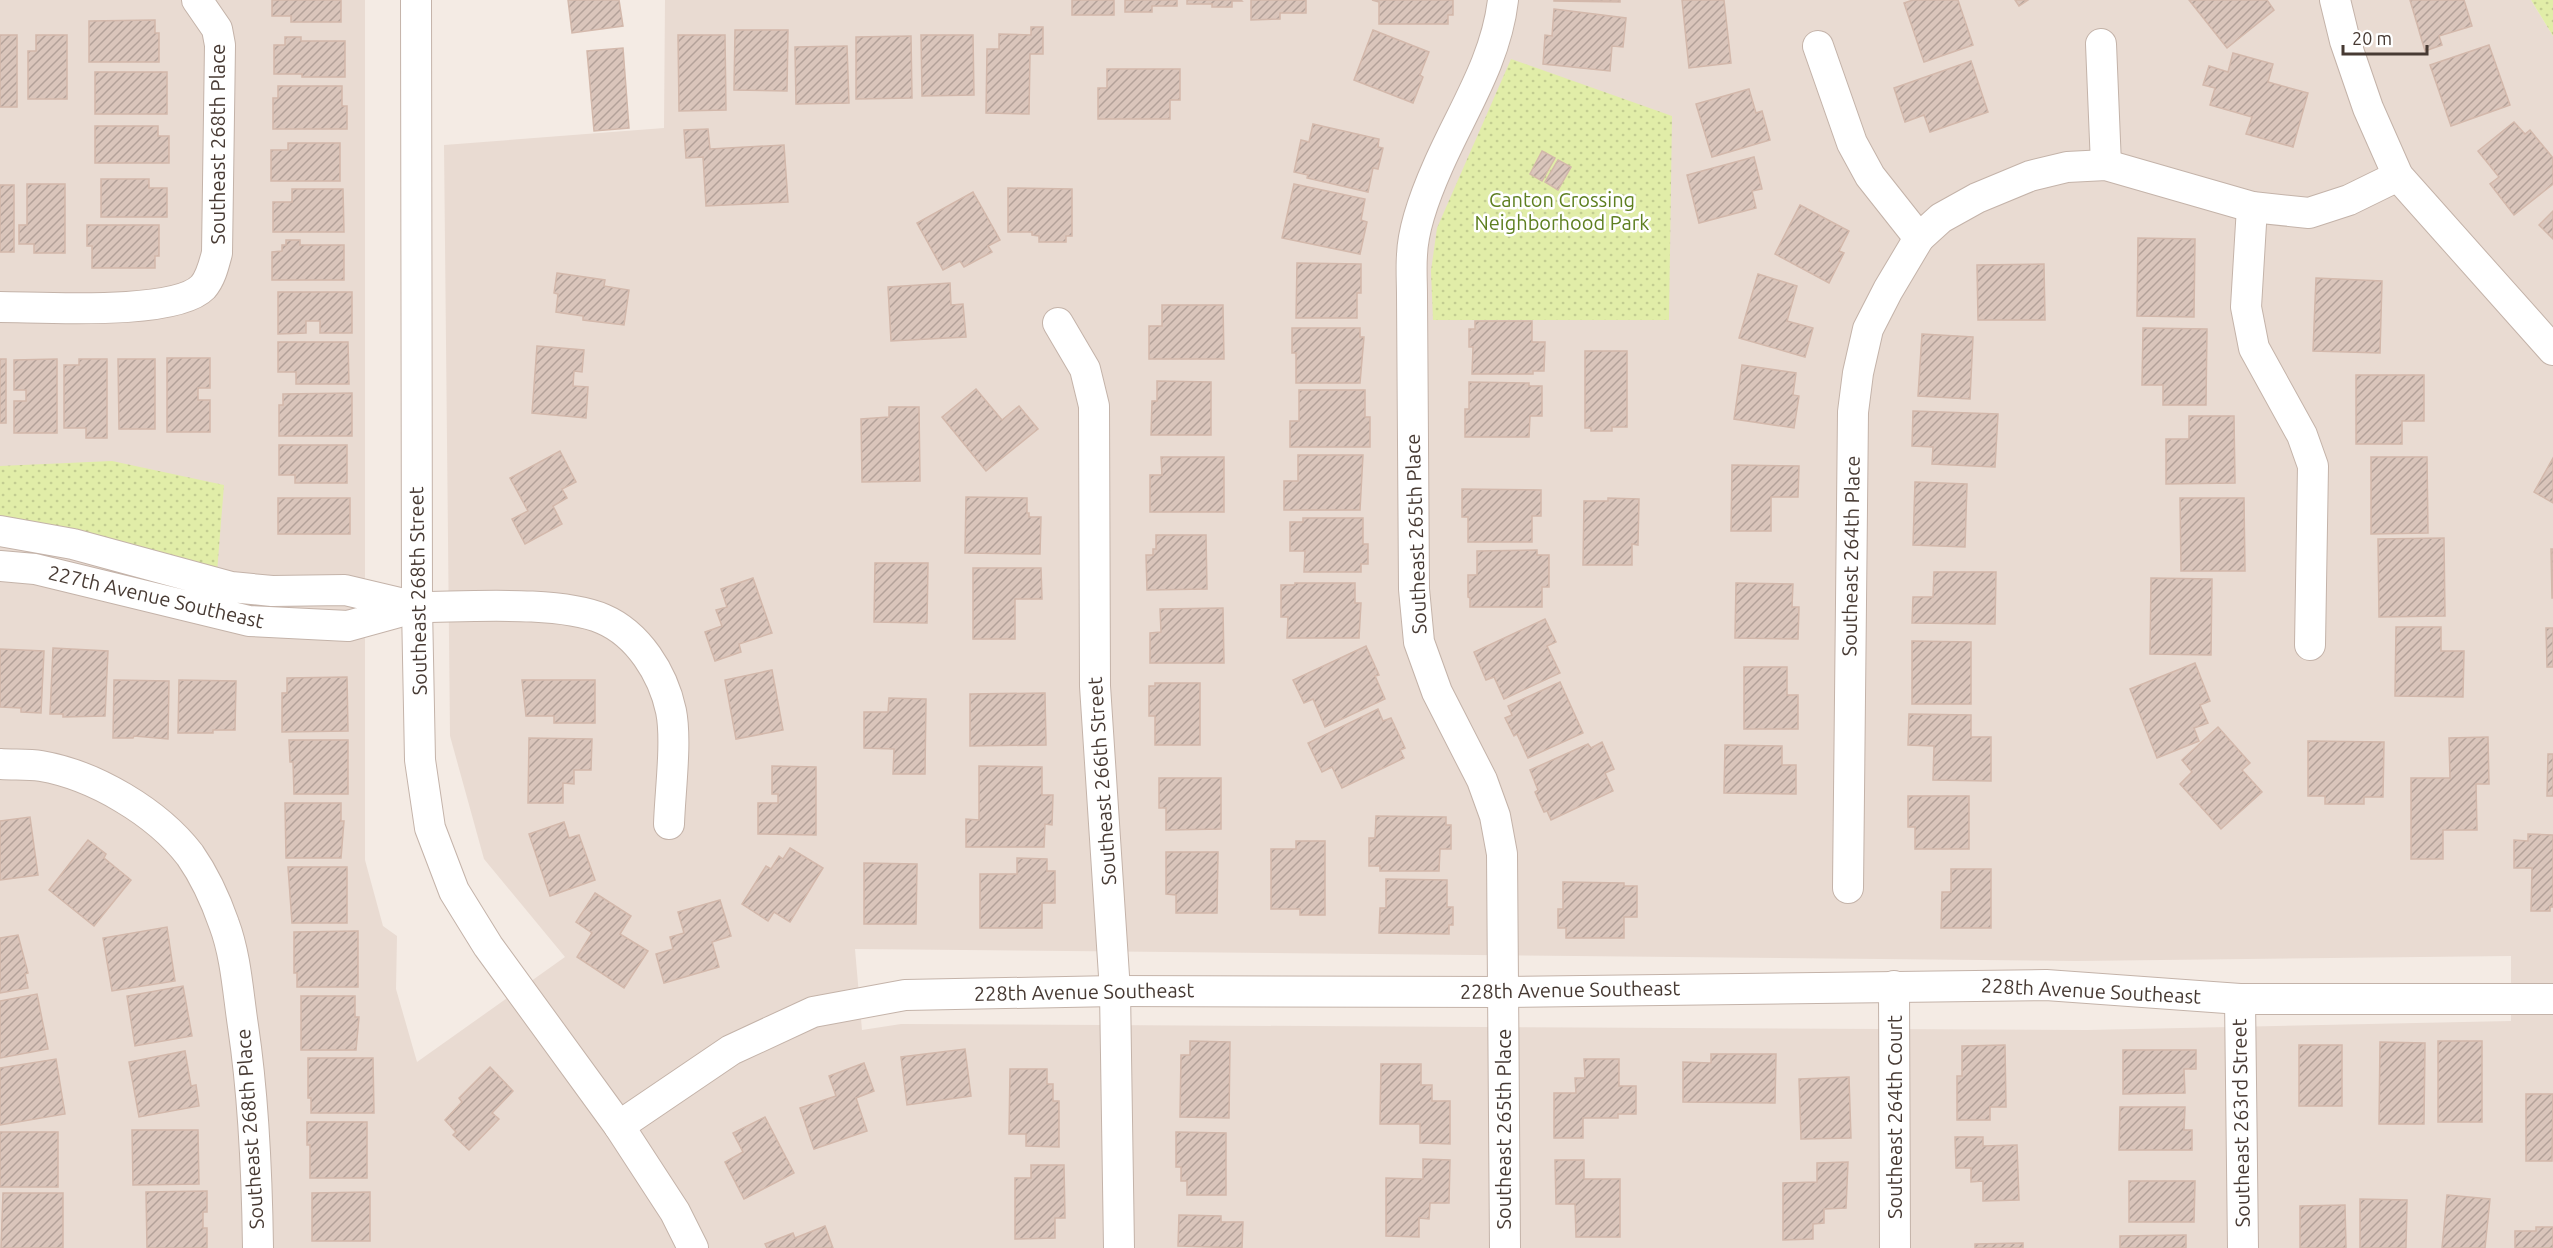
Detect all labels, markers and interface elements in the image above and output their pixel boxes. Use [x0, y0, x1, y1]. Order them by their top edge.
scale bar [2343, 18, 2427, 56]
text: 20 m [2352, 28, 2392, 48]
street label: Southeast 268th Place [206, 44, 229, 244]
park label: Canton Crossing Neighborhood Park [1475, 188, 1649, 234]
street label: Southeast 265th Place [1401, 433, 1430, 635]
street label: Southeast 264th Place [1837, 455, 1864, 657]
street label: Southeast 268th Street [404, 486, 431, 696]
street label: 227th Avenue Southeast [46, 561, 266, 633]
street label: Southeast 266th Street [1083, 676, 1120, 886]
street label: 228th Avenue Southeast [1980, 973, 2202, 1008]
street label: 228th Avenue Southeast [1460, 976, 1681, 1003]
street label: 228th Avenue Southeast [974, 978, 1195, 1005]
street label: Southeast 264th Court [1883, 1015, 1906, 1219]
street label: Southeast 263rd Street [2227, 1018, 2254, 1228]
street label: Southeast 268th Place [231, 1028, 268, 1230]
street label: Southeast 265th Place [1492, 1029, 1515, 1229]

